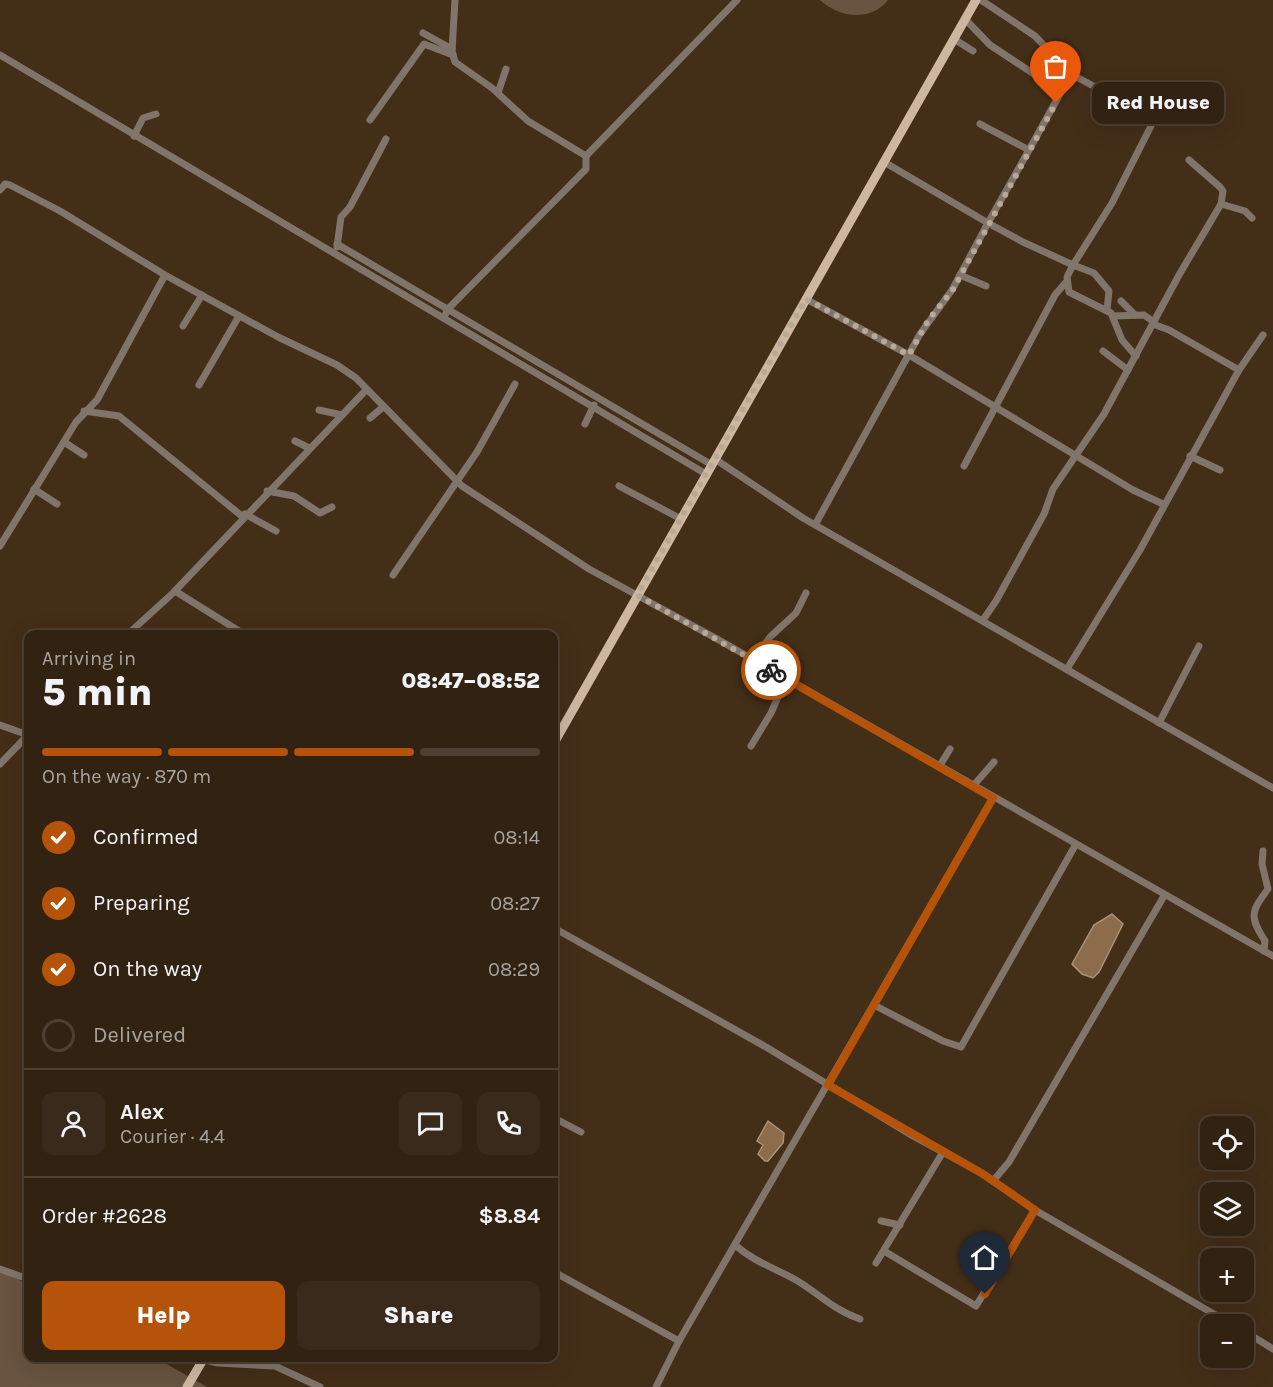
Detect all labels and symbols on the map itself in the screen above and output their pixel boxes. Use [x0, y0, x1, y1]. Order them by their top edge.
pin [1030, 41, 1081, 103]
callout: Red House [1092, 82, 1224, 124]
courier [741, 640, 801, 700]
pin [959, 1232, 1010, 1294]

